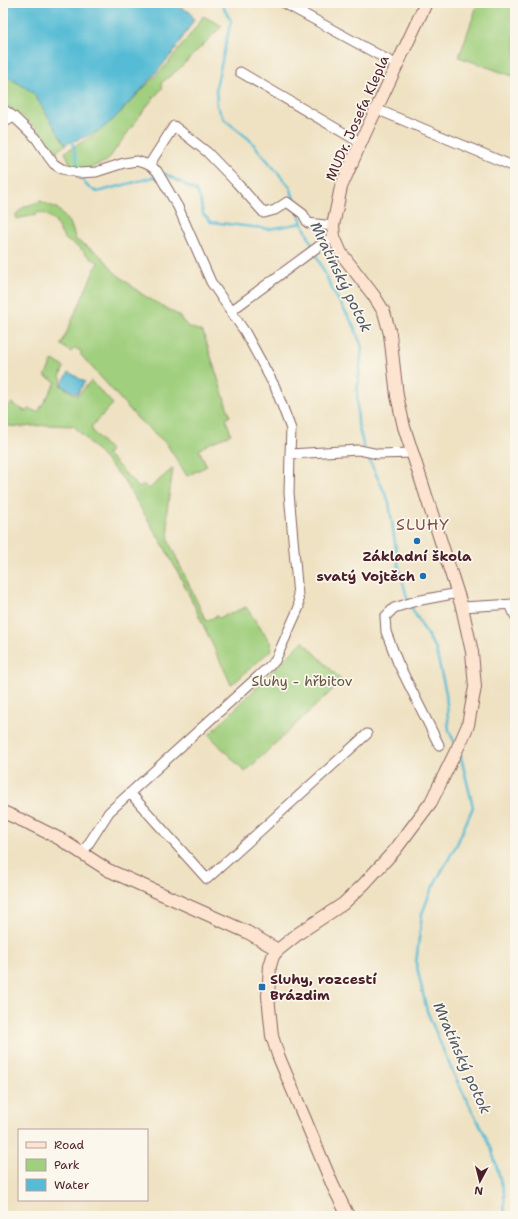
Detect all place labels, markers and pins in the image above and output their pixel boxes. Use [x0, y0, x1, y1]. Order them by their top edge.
marker: Základní škola [412, 536, 422, 546]
place label: Základní škola [362, 547, 472, 565]
place label: svatý Vojtěch [316, 567, 415, 585]
marker: svatý Vojtěch [418, 571, 428, 581]
place label: Sluhy, rozcestí Brázdim [270, 970, 377, 1004]
marker: Sluhy, rozcestí Brázdim [257, 982, 267, 992]

